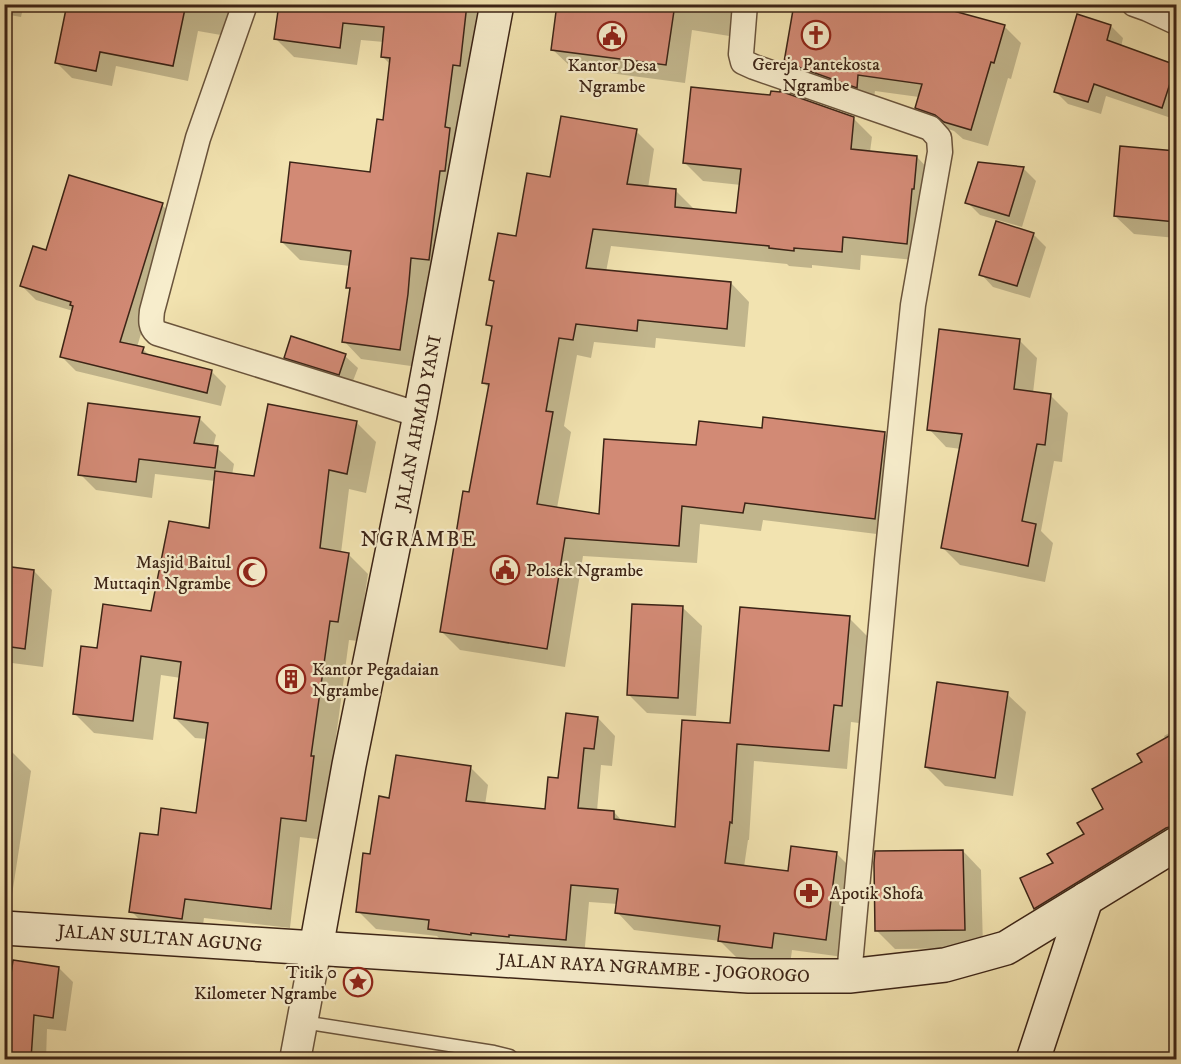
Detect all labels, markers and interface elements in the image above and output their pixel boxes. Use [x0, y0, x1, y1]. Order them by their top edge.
church icon: Gereja Pantekosta Ngrambe [800, 19, 832, 51]
public building icon: Kantor Desa Ngrambe [596, 20, 628, 52]
place label: Gereja Pantekosta Ngrambe [752, 54, 880, 97]
place label: Kantor Desa Ngrambe [567, 55, 657, 98]
street label: JALAN AHMAD YANI [391, 334, 447, 515]
district label: NGRAMBE [361, 527, 477, 553]
place label: Masjid Baitul Muttaqin Ngrambe [93, 552, 232, 595]
public building icon: Polsek Ngrambe [489, 554, 521, 586]
mosque icon: Masjid Baitul Muttaqin Ngrambe [236, 556, 268, 588]
place label: Polsek Ngrambe [526, 560, 643, 582]
place label: Kantor Pegadaian Ngrambe [312, 659, 440, 702]
building icon: Kantor Pegadaian Ngrambe [275, 663, 307, 695]
pharmacy icon: Apotik Shofa [793, 877, 825, 909]
place label: Apotik Shofa [830, 883, 924, 905]
street label: JALAN SULTAN AGUNG [55, 921, 263, 957]
street label: JALAN RAYA NGRAMBE - JOGOROGO [496, 950, 810, 988]
place label: Titik 0 Kilometer Ngrambe [194, 962, 337, 1005]
place icon: Titik 0 Kilometer Ngrambe [342, 966, 374, 998]

